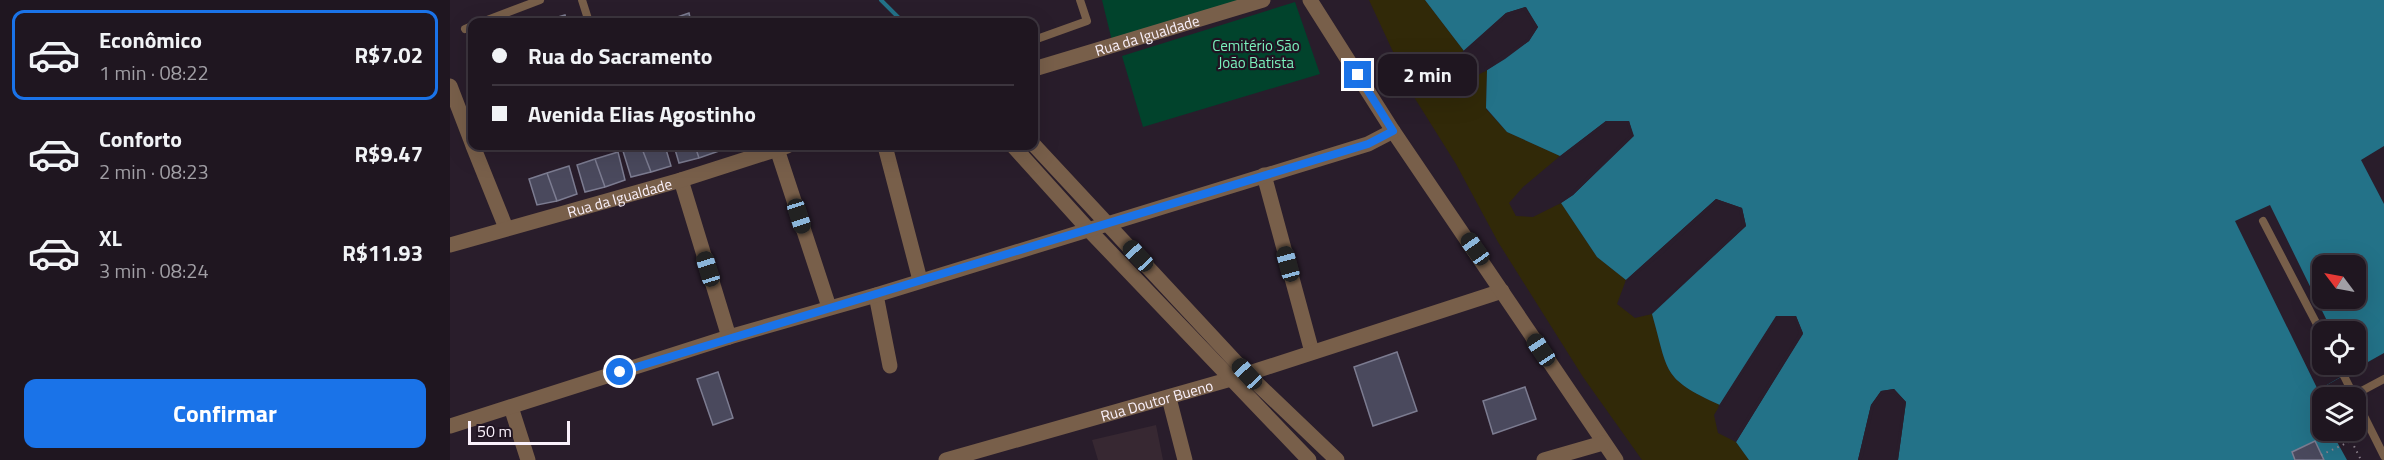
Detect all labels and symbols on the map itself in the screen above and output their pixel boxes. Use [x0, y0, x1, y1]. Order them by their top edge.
street label: Rua da Igualdade [1092, 8, 1202, 62]
park label: Cemitério São João Batista [1212, 34, 1300, 74]
callout: 2 min [1379, 54, 1478, 96]
route end [1344, 61, 1371, 88]
street label: Rua da Igualdade [564, 172, 674, 223]
car [785, 196, 813, 236]
car [1457, 229, 1493, 269]
car [1119, 237, 1157, 275]
car [1275, 244, 1301, 284]
car [694, 249, 722, 289]
north arrow [2312, 255, 2366, 309]
car [1523, 330, 1559, 370]
car [1228, 355, 1266, 393]
route start [606, 358, 633, 385]
street label: Rua Doutor Bueno [1098, 373, 1216, 427]
scale bar [468, 418, 570, 446]

